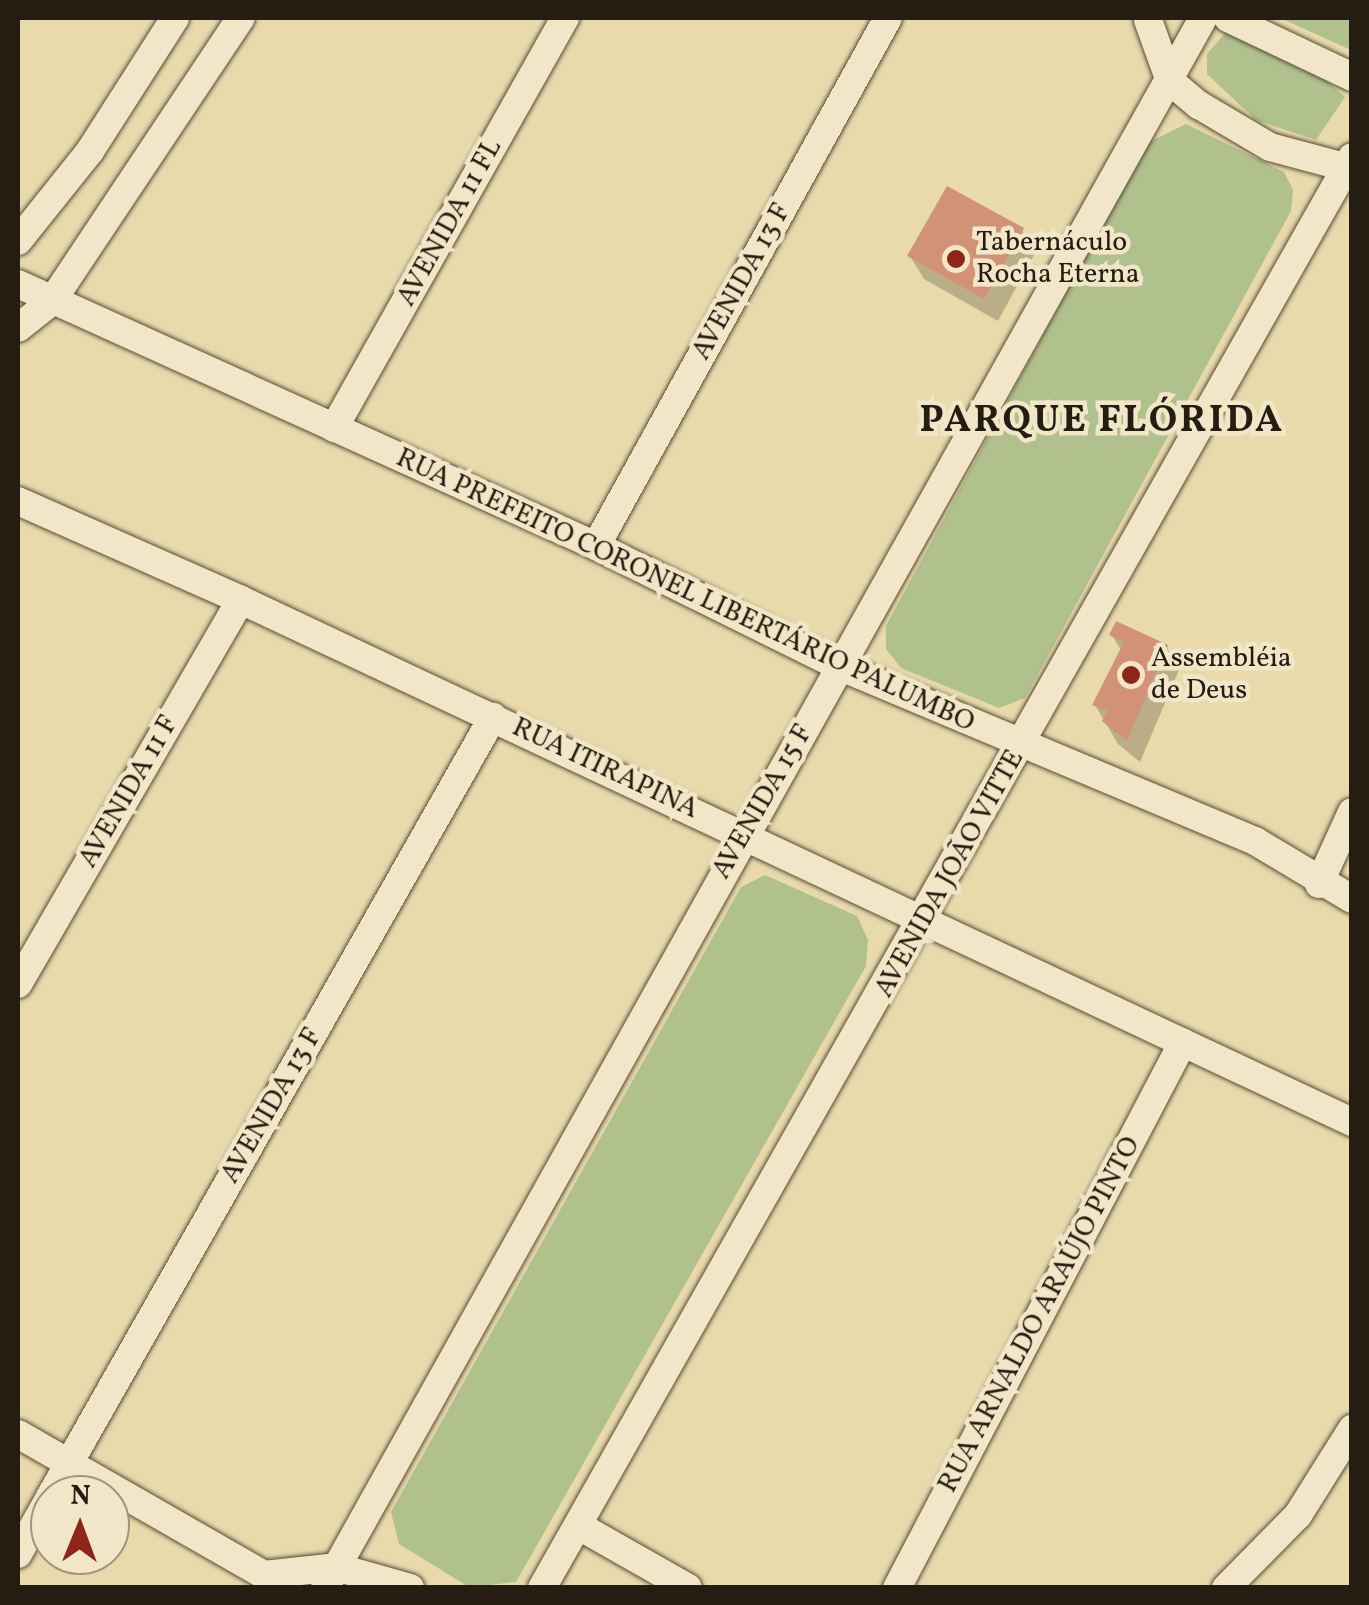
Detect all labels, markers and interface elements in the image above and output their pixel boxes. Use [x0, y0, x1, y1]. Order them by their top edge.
street label: AVENIDA 11 FL [390, 133, 510, 313]
street label: AVENIDA 13 F [685, 198, 799, 366]
place label: Tabernáculo Rocha Eterna [976, 226, 1140, 292]
marker: Tabernáculo Rocha Eterna [945, 248, 967, 270]
district label: PARQUE FLÓRIDA [919, 399, 1285, 445]
street label: RUA PREFEITO CORONEL LIBERTÁRIO PALUMBO [390, 442, 980, 740]
place label: Assembléia de Deus [1151, 642, 1292, 708]
marker: Assembléia de Deus [1120, 664, 1142, 686]
street label: AVENIDA 11 F [72, 710, 186, 874]
street label: RUA ITIRAPINA [506, 711, 704, 827]
street label: AVENIDA 15 F [705, 719, 821, 885]
street label: AVENIDA JOÃO VITTE [868, 744, 1032, 1004]
street label: AVENIDA 13 F [214, 1022, 330, 1190]
street label: RUA ARNALDO ARAÚJO PINTO [932, 1131, 1148, 1499]
north arrow [30, 1475, 130, 1575]
text: N [70, 1477, 91, 1516]

